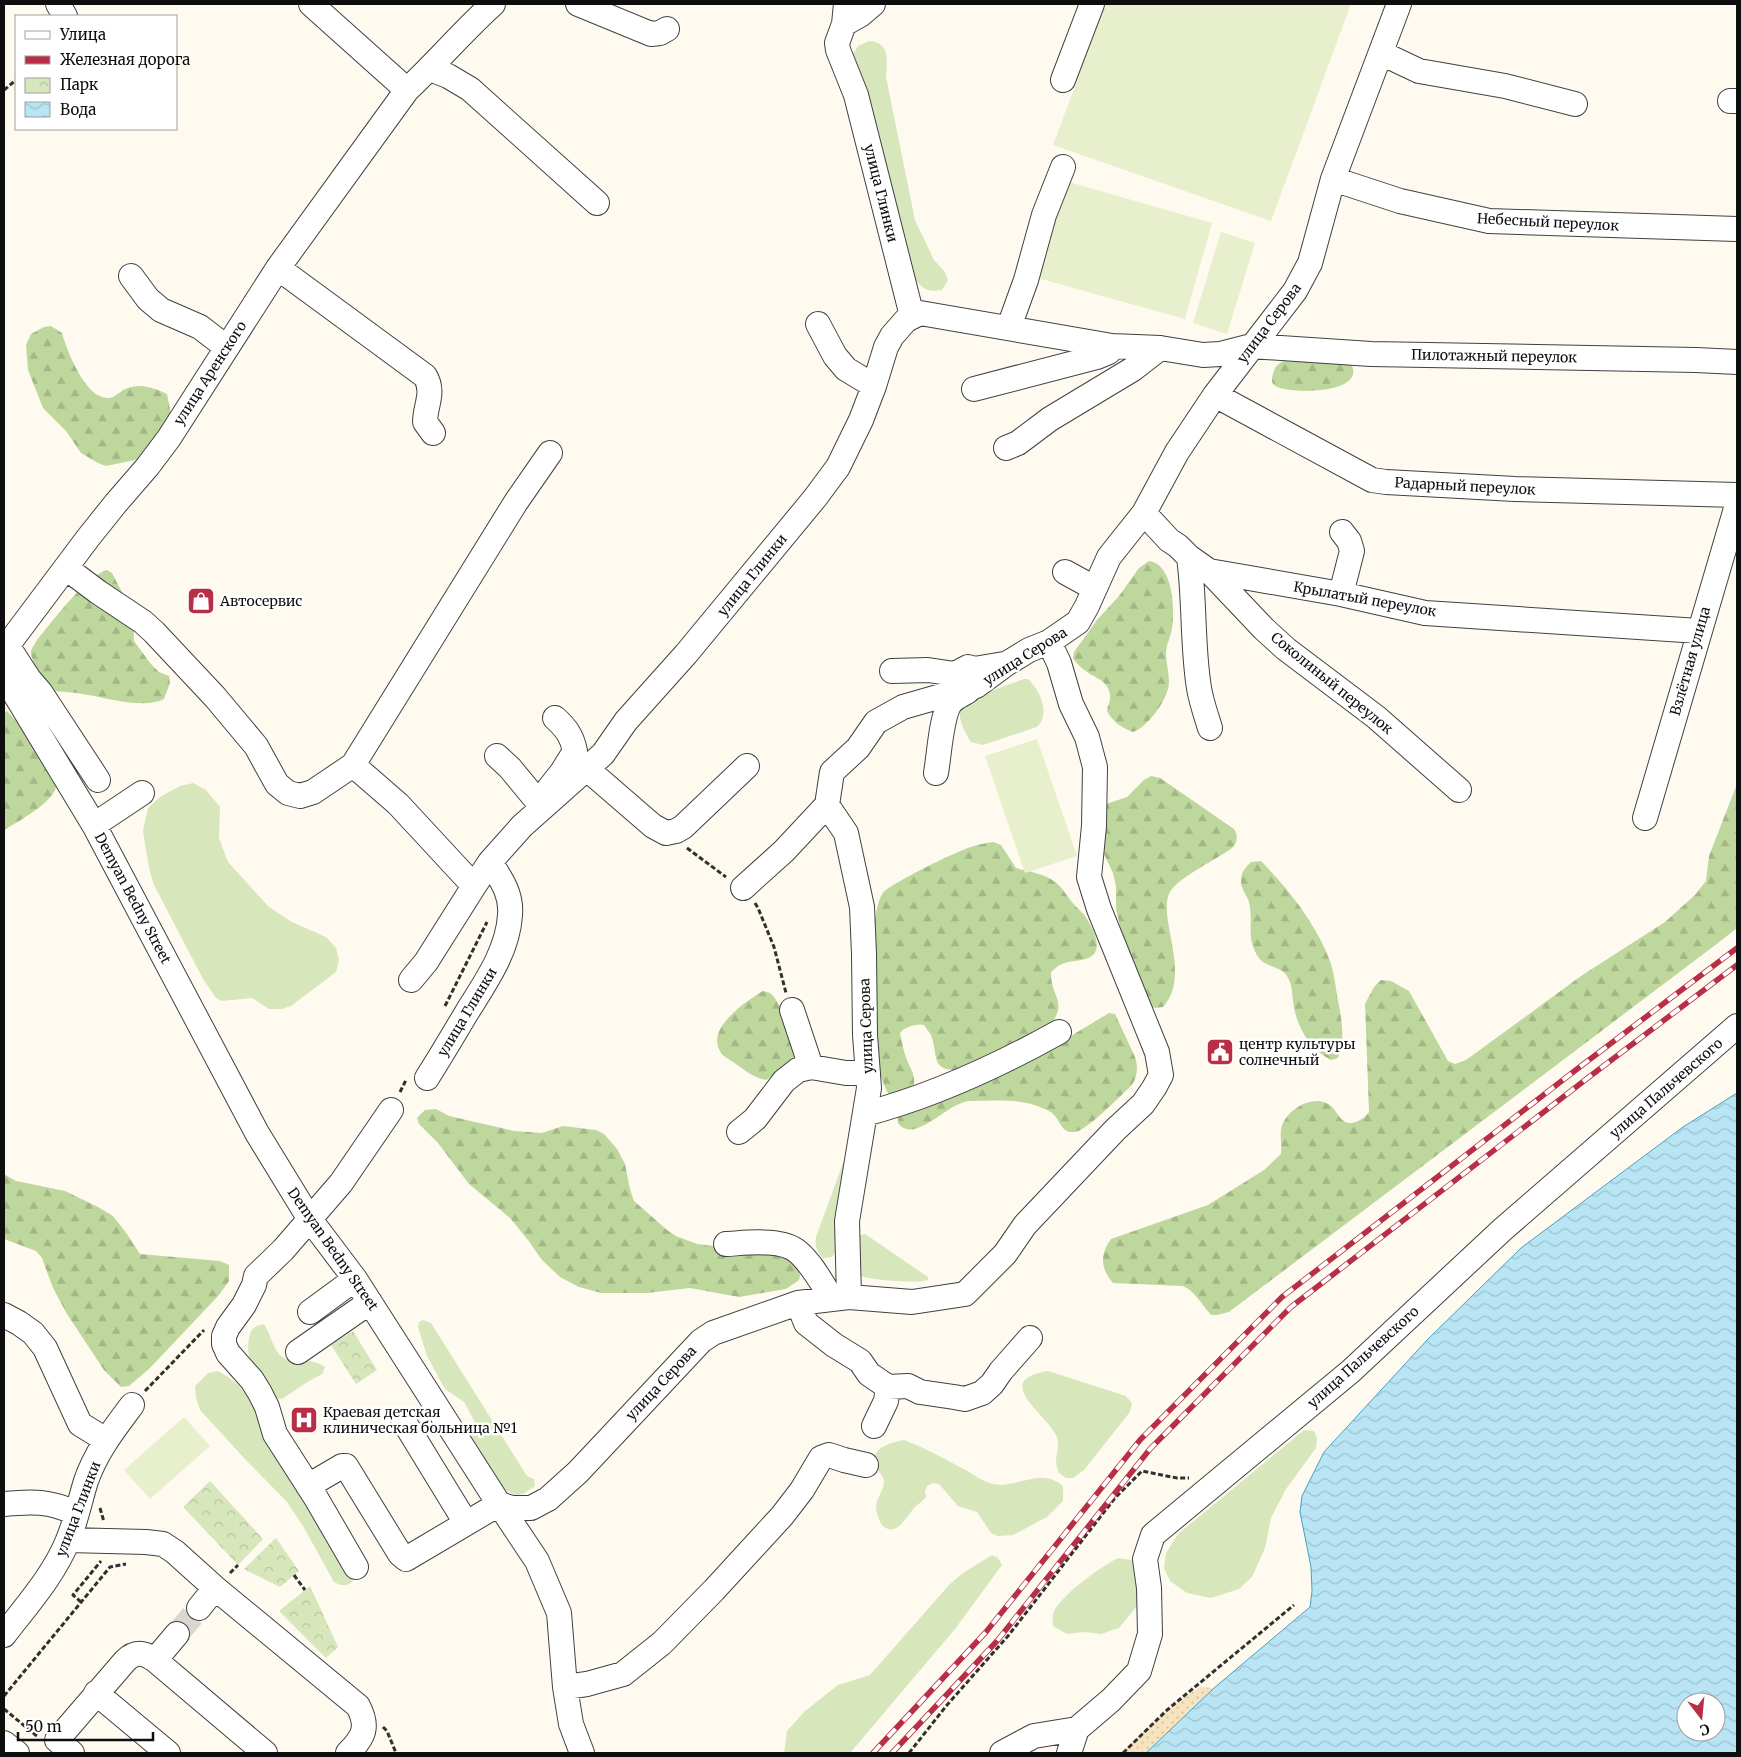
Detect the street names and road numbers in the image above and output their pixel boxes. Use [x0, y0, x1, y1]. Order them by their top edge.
street label: улица Глинки [860, 142, 902, 244]
street label: Небесный переулок [1477, 209, 1620, 235]
street label: улица Серова [1233, 279, 1305, 367]
street label: улица Аренского [170, 318, 250, 428]
street label: Пилотажный переулок [1411, 346, 1577, 366]
street label: Радарный переулок [1394, 473, 1536, 499]
street label: улица Глинки [713, 530, 791, 620]
street label: Крылатый переулок [1292, 578, 1438, 620]
street label: Взлётная улица [1666, 604, 1714, 718]
street label: улица Серова [980, 623, 1071, 689]
street label: Соколиный переулок [1267, 628, 1397, 738]
street label: Demyan Bedny Street [91, 829, 175, 967]
street label: улица Глинки [433, 964, 501, 1060]
street label: улица Серова [855, 977, 877, 1074]
street label: улица Пальчевского [1606, 1034, 1726, 1142]
street label: Demyan Bedny Street [284, 1184, 383, 1314]
street label: улица Пальчевского [1304, 1302, 1422, 1412]
street label: улица Серова [622, 1342, 700, 1424]
street label: улица Глинки [52, 1458, 105, 1559]

